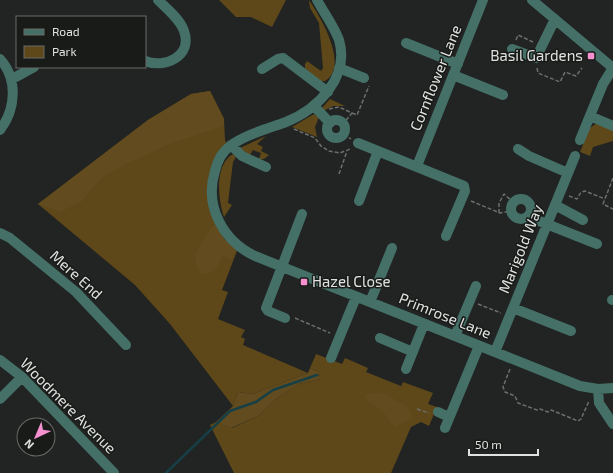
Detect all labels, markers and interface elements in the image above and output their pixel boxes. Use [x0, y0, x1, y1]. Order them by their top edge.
legend [16, 16, 146, 68]
street label: Cornflower Lane [406, 22, 464, 133]
text: Road [52, 24, 80, 38]
text: Park [52, 44, 77, 58]
place label: Basil Gardens [490, 46, 583, 64]
marker: Basil Gardens [586, 51, 596, 61]
street label: Marigold Way [494, 201, 546, 296]
street label: Mere End [47, 246, 107, 302]
place label: Hazel Close [312, 272, 391, 290]
marker: Hazel Close [299, 277, 309, 287]
street label: Primrose Lane [397, 288, 494, 342]
street label: Woodmere Avenue [17, 354, 120, 457]
north arrow [16, 417, 56, 457]
scale bar [469, 431, 538, 457]
text: N [21, 437, 36, 452]
text: 50 m [475, 437, 502, 451]

